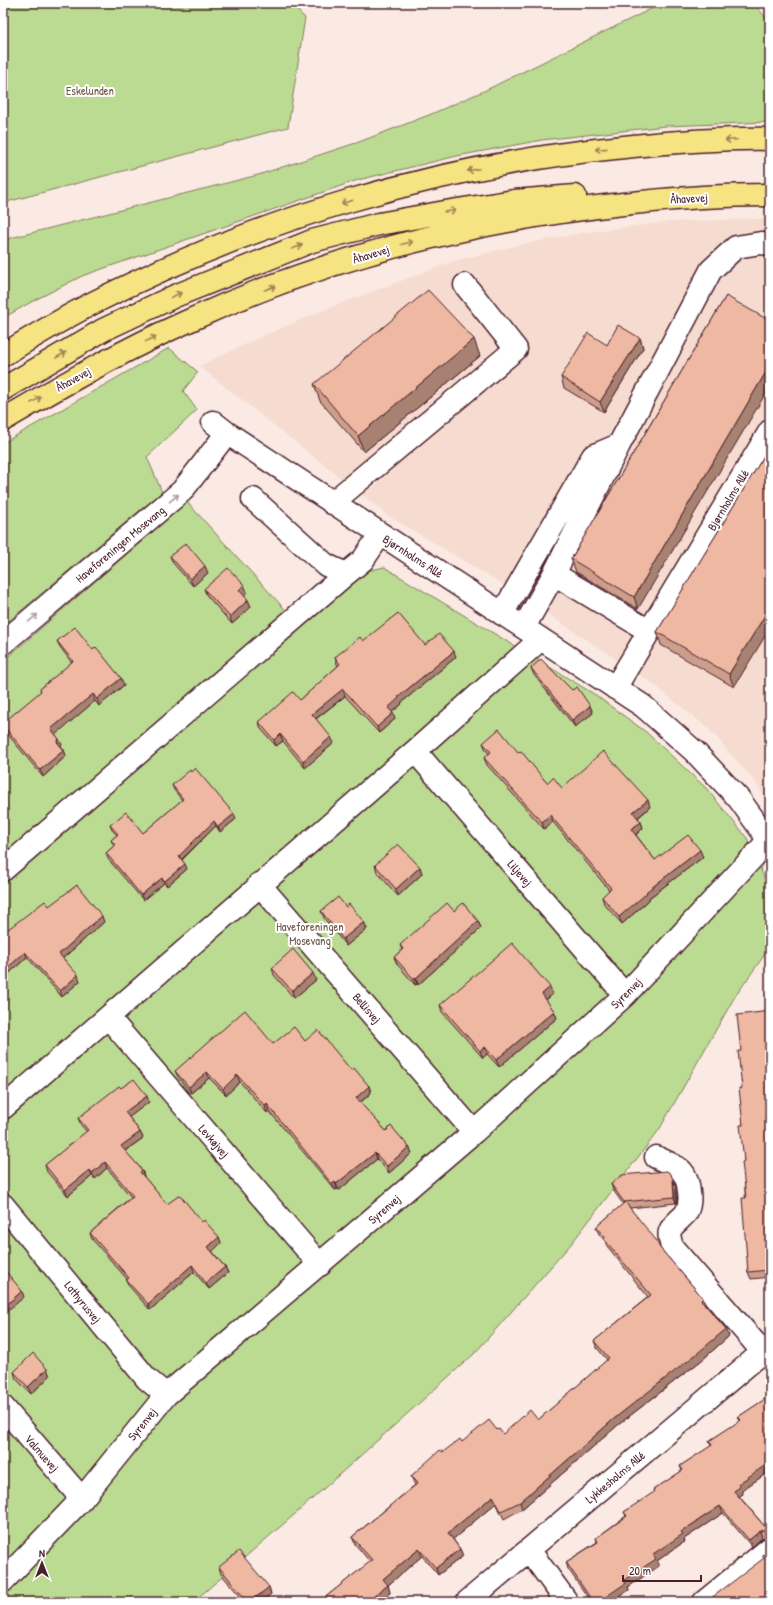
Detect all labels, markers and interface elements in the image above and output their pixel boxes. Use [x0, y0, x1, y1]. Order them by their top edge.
park label: Eskelunden [66, 82, 114, 99]
one-way arrow [725, 136, 738, 143]
one-way arrow [595, 145, 608, 153]
one-way arrow [467, 167, 480, 175]
street label: Åhavevej [670, 189, 708, 207]
one-way arrow [341, 199, 354, 206]
one-way arrow [443, 207, 456, 215]
one-way arrow [400, 239, 413, 247]
street label: Åhavevej [351, 240, 392, 268]
one-way arrow [290, 242, 302, 250]
one-way arrow [264, 283, 276, 291]
one-way arrow [170, 291, 182, 299]
one-way arrow [145, 335, 157, 342]
one-way arrow [55, 350, 67, 358]
street label: Åhavevej [52, 362, 94, 396]
one-way arrow [30, 396, 42, 404]
street label: Bjørnholms Allé [703, 466, 753, 534]
one-way arrow [169, 493, 180, 502]
street label: Haveforeningen Mosevang [72, 502, 168, 586]
street label: Bjørnholms Allé [380, 530, 446, 582]
one-way arrow [27, 614, 37, 623]
street label: Liljevej [504, 856, 536, 890]
park label: Haveforeningen Mosevang [276, 918, 344, 949]
street label: Syrenvej [607, 974, 645, 1012]
street label: Bellisvej [349, 989, 385, 1027]
street label: Levkøjvej [195, 1121, 233, 1162]
street label: Syrenvej [364, 1190, 404, 1228]
street label: Lathyrusvej [61, 1277, 105, 1327]
street label: Syrenvej [123, 1404, 161, 1444]
street label: Valmuevej [21, 1431, 63, 1476]
street label: Lykkesholms Allé [581, 1447, 649, 1507]
north arrow [22, 1543, 62, 1583]
text: N [39, 1546, 45, 1560]
scale bar [623, 1557, 701, 1583]
text: 20 m [629, 1562, 651, 1579]

